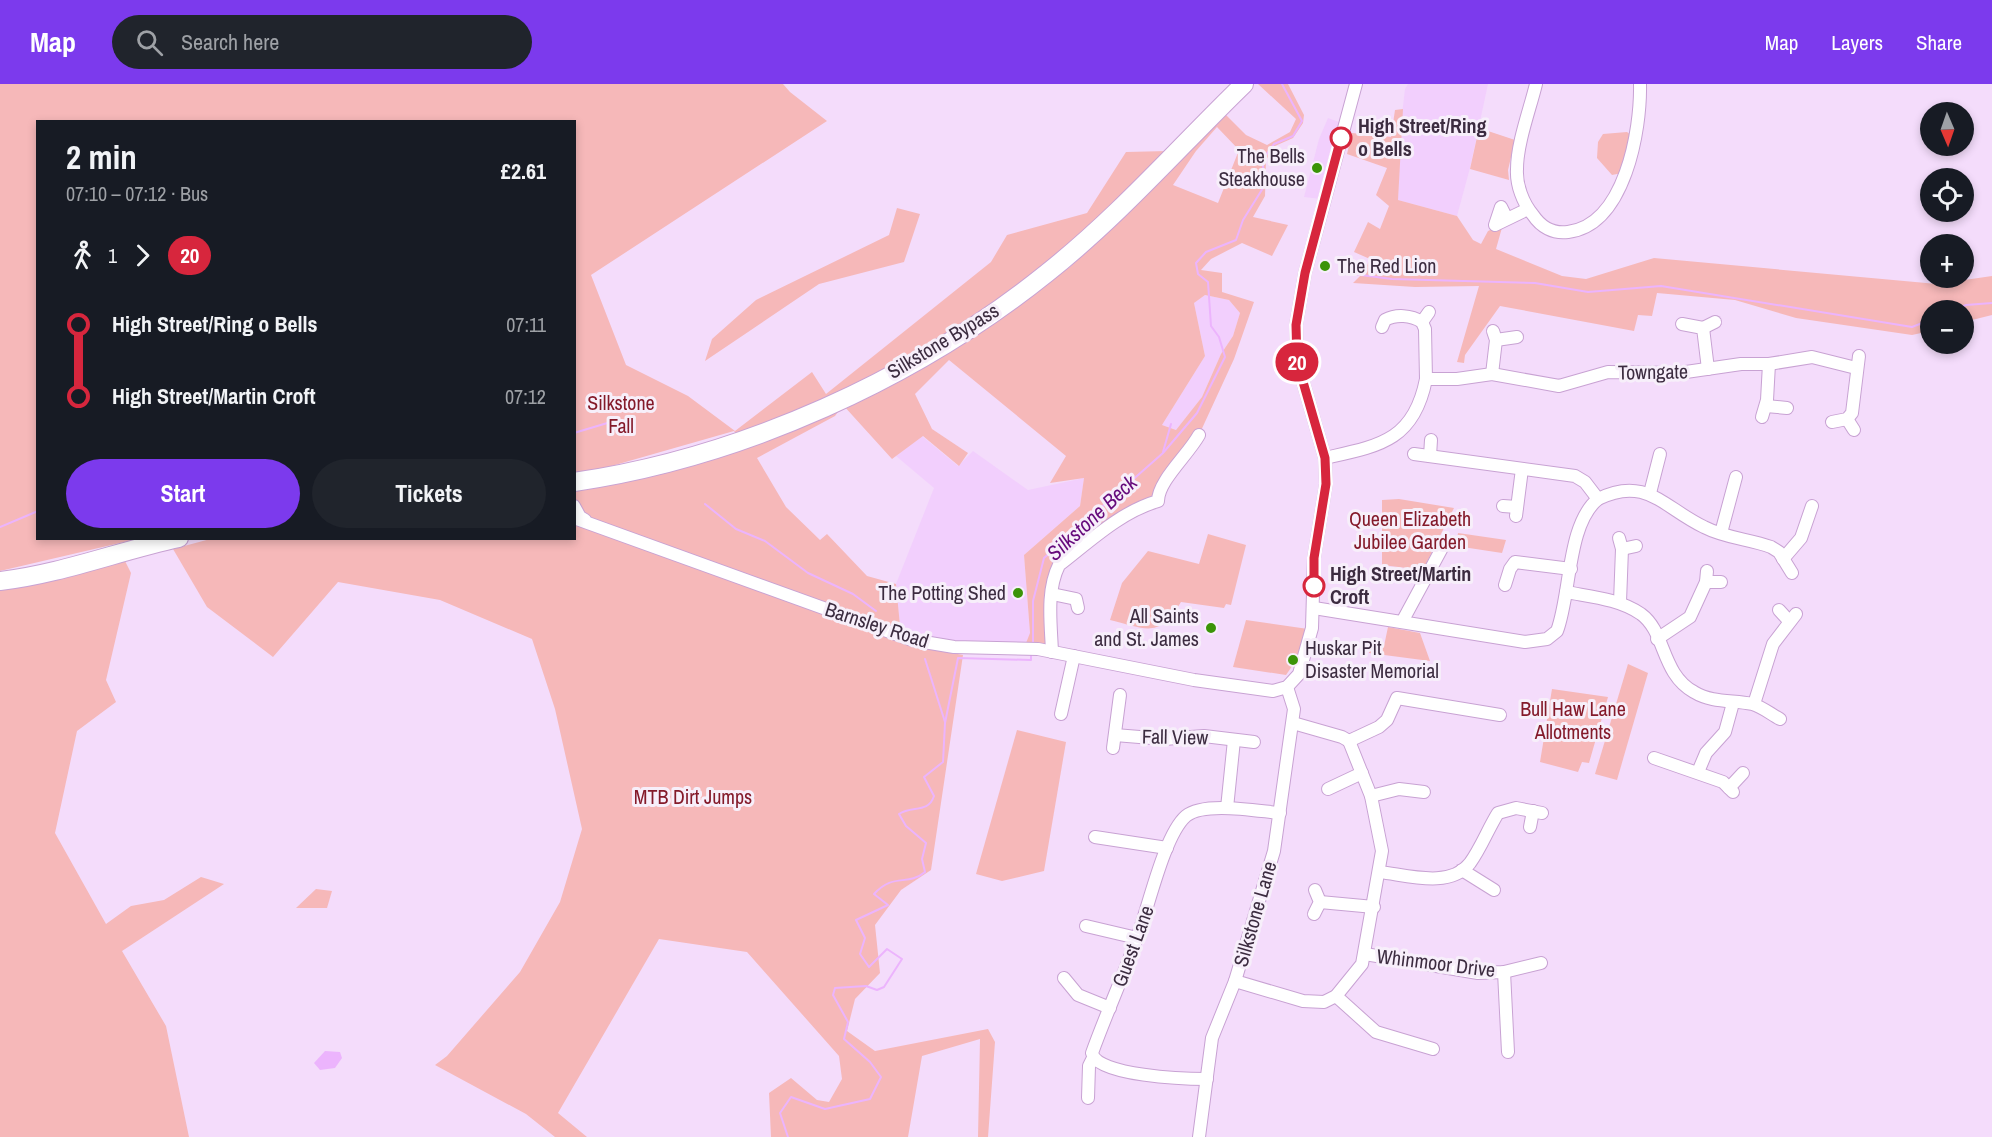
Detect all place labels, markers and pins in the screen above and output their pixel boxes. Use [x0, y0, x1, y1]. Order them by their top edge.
place label: High Street/Ring o Bells [1358, 112, 1486, 162]
marker: High Street/Ring o Bells [1330, 127, 1352, 149]
place label: The Bells Steakhouse [1218, 142, 1305, 192]
marker: The Bells Steakhouse [1310, 161, 1324, 175]
place label: The Red Lion [1337, 252, 1436, 279]
marker: The Red Lion [1318, 259, 1332, 273]
place label: High Street/Martin Croft [1330, 560, 1471, 610]
marker: High Street/Martin Croft [1303, 575, 1325, 597]
place label: The Potting Shed [878, 579, 1006, 606]
marker: The Potting Shed [1011, 586, 1025, 600]
place label: All Saints and St. James [1094, 602, 1199, 652]
marker: All Saints and St. James [1204, 621, 1218, 635]
place label: Huskar Pit Disaster Memorial [1305, 634, 1439, 684]
marker: Huskar Pit Disaster Memorial [1286, 653, 1300, 667]

